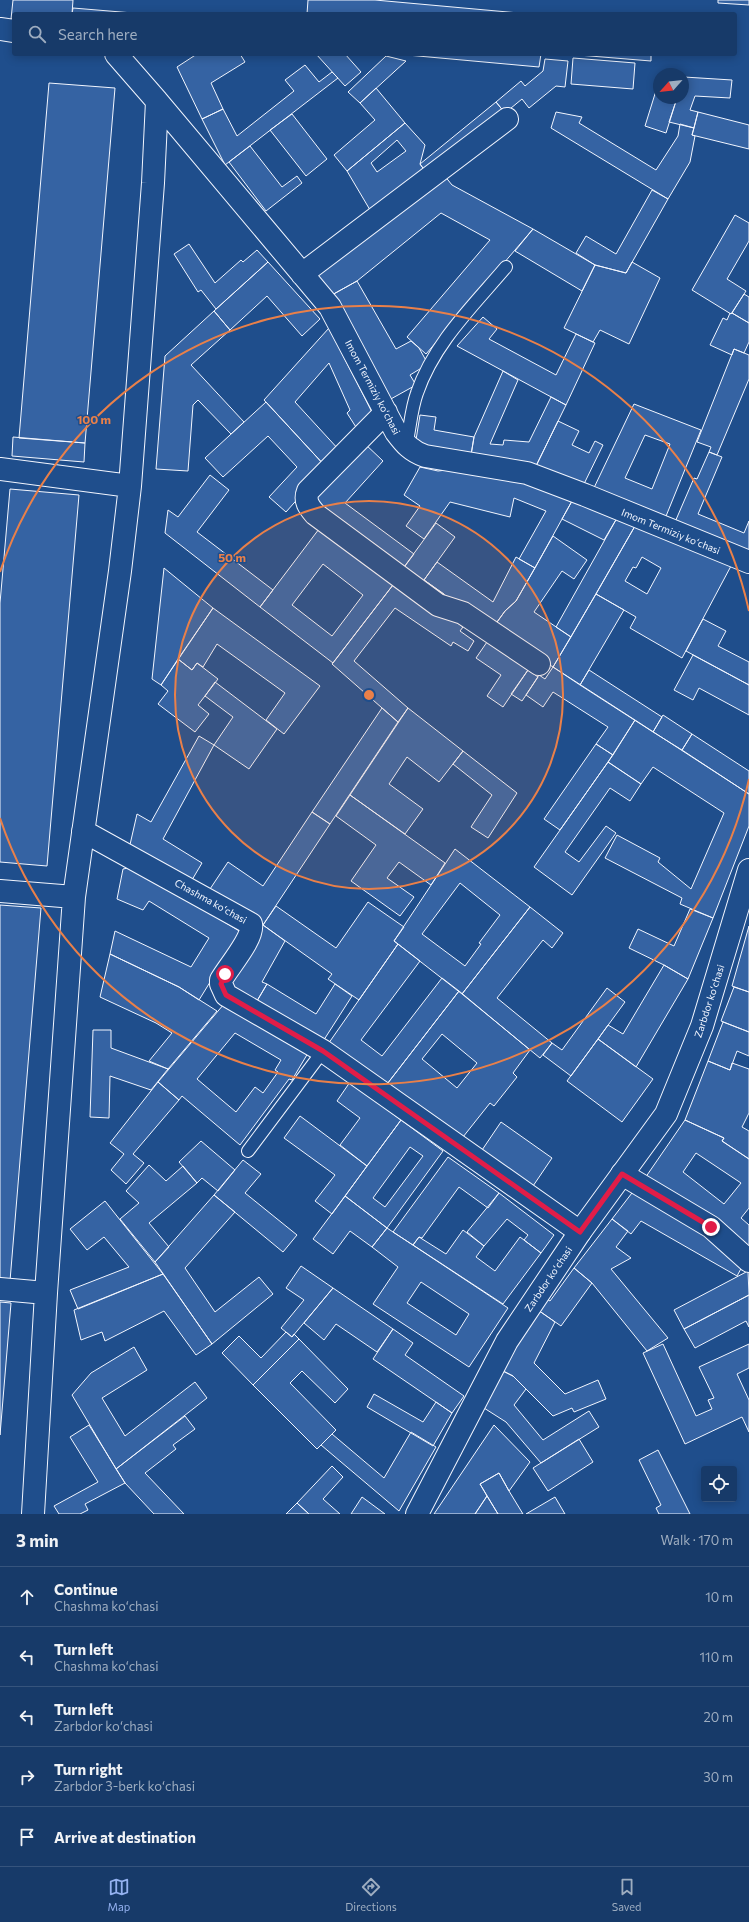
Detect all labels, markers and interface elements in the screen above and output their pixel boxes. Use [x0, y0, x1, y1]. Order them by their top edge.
search box [12, 12, 737, 56]
icon: search [26, 23, 48, 45]
text: Search here [58, 25, 137, 43]
north arrow [653, 68, 689, 104]
street label: Imom Termiziy koʻchasi [343, 338, 403, 436]
text: 100 m [77, 412, 111, 426]
street label: Imom Termiziy koʻchasi [620, 506, 722, 556]
text: 50 m [218, 550, 246, 564]
centre of rings [362, 688, 376, 702]
street label: Chashma koʻchasi [173, 876, 249, 926]
street label: Zarbdor koʻchasi [692, 963, 726, 1039]
route start [216, 965, 234, 983]
route end [702, 1218, 720, 1236]
street label: Zarbdor koʻchasi [522, 1244, 574, 1314]
map controls [701, 1466, 737, 1502]
button: locate [701, 1466, 737, 1502]
text: 3 min [16, 1530, 59, 1551]
text: Walk · 170 m [661, 1532, 733, 1548]
text: Continue [54, 1580, 118, 1598]
icon: ahead [16, 1586, 38, 1608]
text: 10 m [705, 1589, 733, 1605]
text: Chashma koʻchasi [54, 1598, 159, 1614]
text: Turn left [54, 1640, 113, 1658]
icon: left [16, 1646, 38, 1668]
text: 110 m [700, 1649, 733, 1665]
text: Chashma koʻchasi [54, 1658, 159, 1674]
text: Turn left [54, 1700, 113, 1718]
icon: left [16, 1706, 38, 1728]
text: 20 m [704, 1709, 733, 1725]
text: Zarbdor koʻchasi [54, 1718, 153, 1734]
text: Turn right [54, 1760, 123, 1778]
icon: right [16, 1766, 38, 1788]
text: 30 m [703, 1769, 733, 1785]
text: Zarbdor 3-berk koʻchasi [54, 1778, 195, 1794]
icon: arrive [16, 1826, 38, 1848]
text: Arrive at destination [54, 1828, 196, 1846]
tab: Map [108, 1876, 130, 1913]
tab: Directions [345, 1876, 397, 1913]
tab: Saved [612, 1876, 641, 1913]

